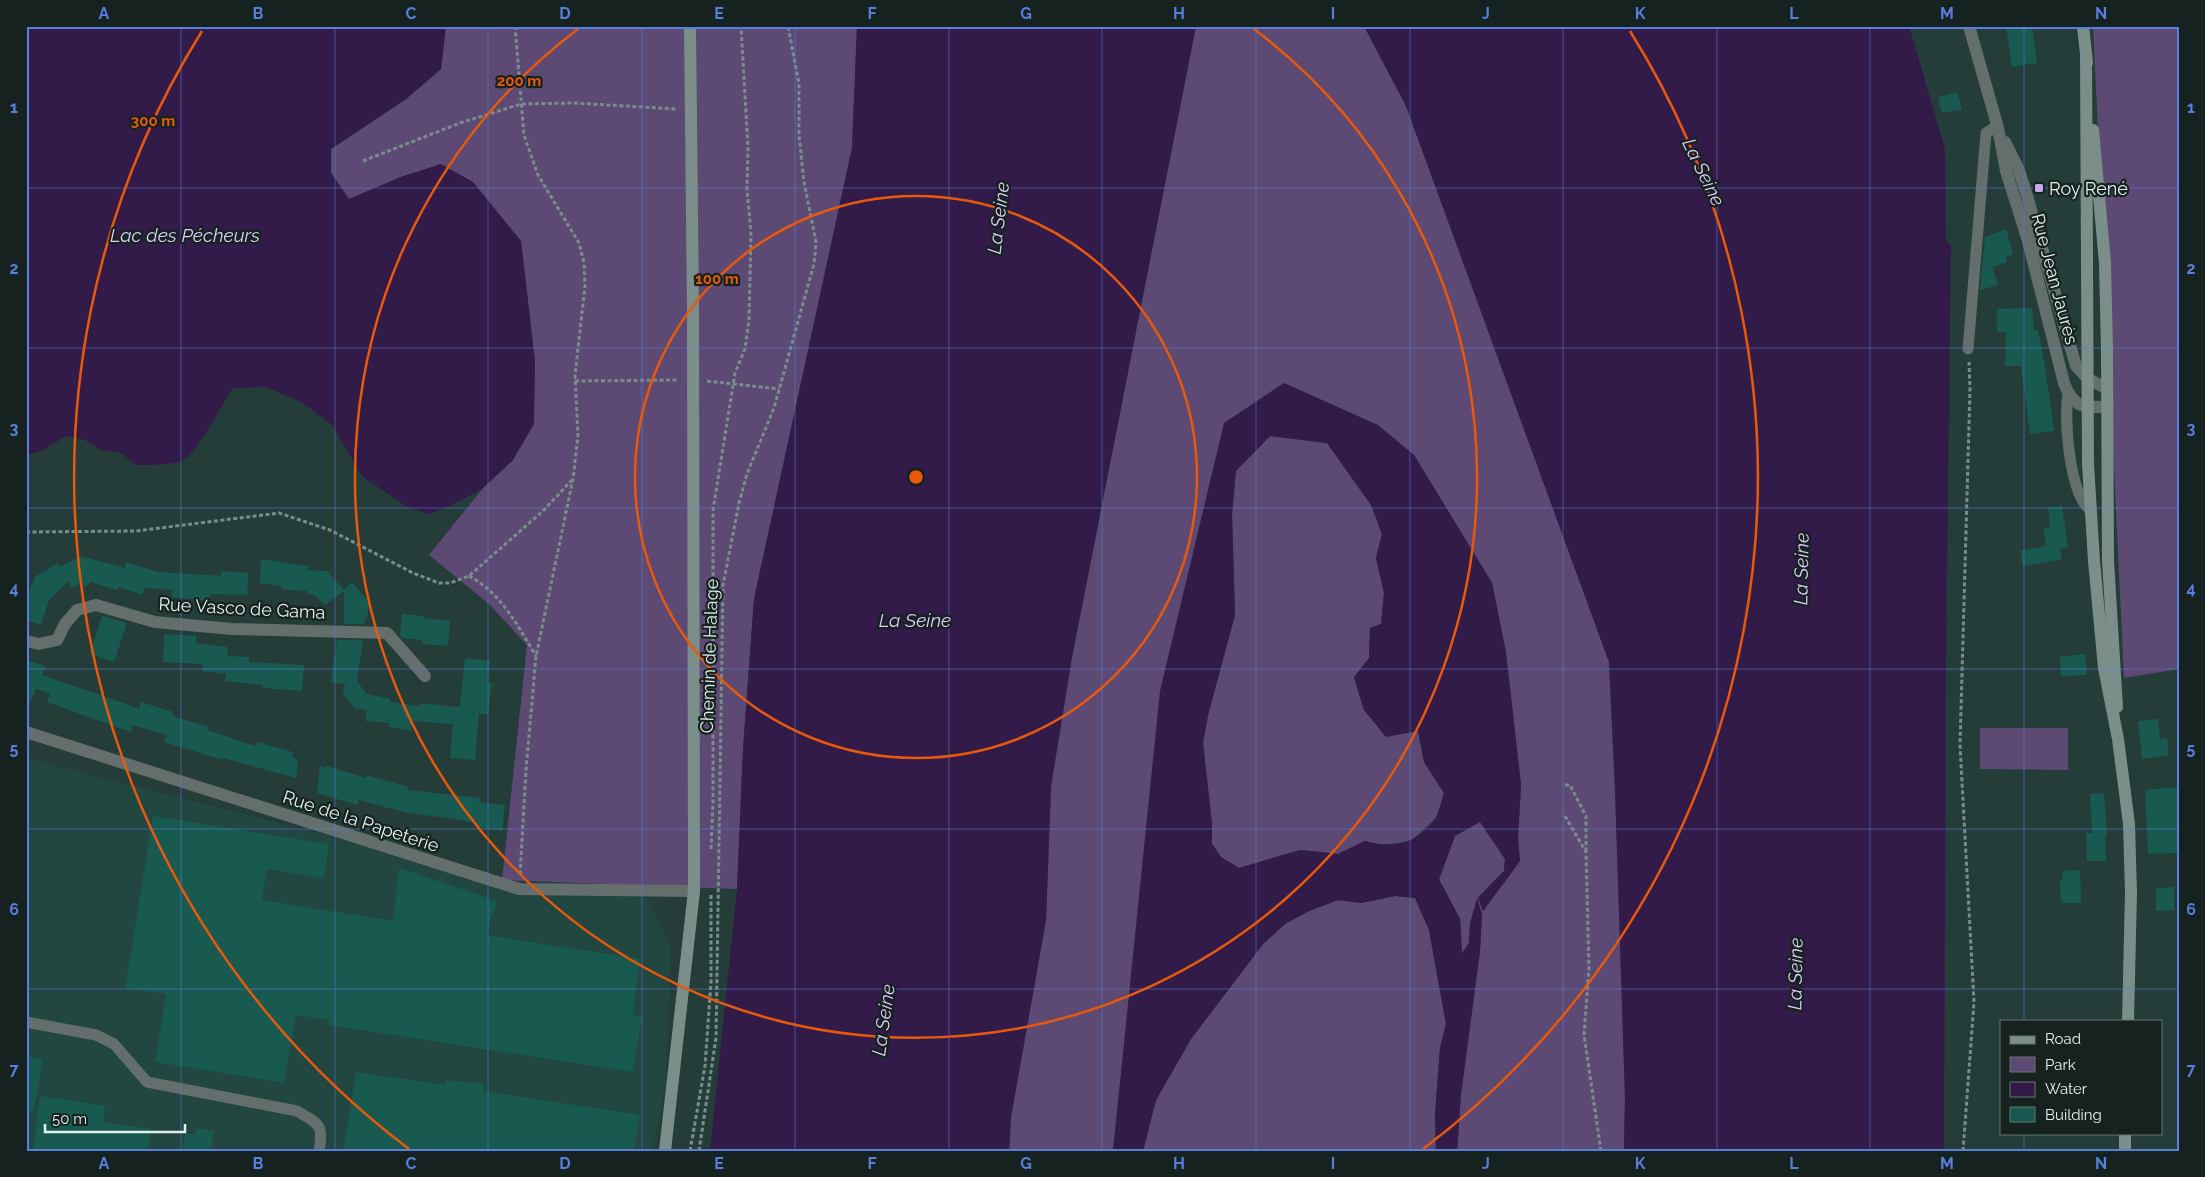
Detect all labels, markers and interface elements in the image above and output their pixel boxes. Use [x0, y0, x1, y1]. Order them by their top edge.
text: A [99, 4, 110, 23]
text: B [253, 4, 264, 23]
text: C [406, 4, 417, 23]
text: D [559, 4, 571, 23]
text: E [714, 4, 724, 23]
text: F [867, 4, 877, 23]
text: G [1020, 4, 1032, 23]
text: H [1173, 4, 1185, 23]
text: I [1331, 4, 1335, 23]
text: J [1482, 4, 1490, 23]
text: K [1635, 4, 1646, 23]
text: L [1789, 4, 1799, 23]
text: M [1940, 4, 1954, 23]
text: N [2095, 4, 2107, 23]
text: 200 m [497, 72, 541, 90]
text: 1 [10, 98, 18, 117]
text: 1 [2187, 98, 2195, 117]
text: 300 m [131, 112, 175, 130]
water label: La Seine [1678, 135, 1730, 209]
place label: Roy René [2049, 178, 2128, 199]
water label: La Seine [983, 181, 1013, 255]
marker: Roy René [2033, 182, 2045, 194]
street label: Rue Jean Jaurès [2027, 211, 2083, 347]
water label: Lac des Pécheurs [110, 224, 260, 246]
text: 2 [9, 259, 19, 278]
text: 2 [2186, 259, 2196, 278]
text: 100 m [695, 270, 739, 288]
text: 3 [10, 419, 19, 438]
text: 3 [2187, 419, 2196, 438]
centre of rings [907, 468, 925, 486]
water label: La Seine [1789, 533, 1813, 605]
street label: Chemin de Halage [696, 578, 722, 734]
text: 4 [9, 579, 19, 598]
text: 4 [2186, 579, 2196, 598]
street label: Rue Vasco de Gama [158, 593, 326, 623]
water label: La Seine [879, 609, 951, 631]
text: 5 [10, 739, 19, 758]
text: 5 [2187, 739, 2196, 758]
street label: Rue de la Papeterie [280, 786, 442, 856]
text: 6 [9, 900, 19, 919]
text: 6 [2186, 900, 2196, 919]
water label: La Seine [1783, 938, 1807, 1010]
water label: La Seine [867, 983, 899, 1057]
legend [2000, 1020, 2162, 1134]
text: Road [2045, 1030, 2081, 1048]
text: Park [2045, 1056, 2076, 1074]
text: 7 [10, 1060, 19, 1079]
text: 7 [2187, 1060, 2196, 1079]
text: Water [2045, 1080, 2088, 1098]
scale bar [45, 1102, 185, 1134]
text: Building [2045, 1106, 2102, 1124]
text: 50 m [52, 1110, 87, 1128]
text: A [99, 1154, 110, 1173]
text: B [253, 1154, 264, 1173]
text: C [406, 1154, 417, 1173]
text: D [559, 1154, 571, 1173]
text: E [714, 1154, 724, 1173]
text: F [867, 1154, 877, 1173]
text: G [1020, 1154, 1032, 1173]
text: H [1173, 1154, 1185, 1173]
text: I [1331, 1154, 1335, 1173]
text: J [1482, 1154, 1490, 1173]
text: K [1635, 1154, 1646, 1173]
text: L [1789, 1154, 1799, 1173]
text: M [1940, 1154, 1954, 1173]
text: N [2095, 1154, 2107, 1173]

